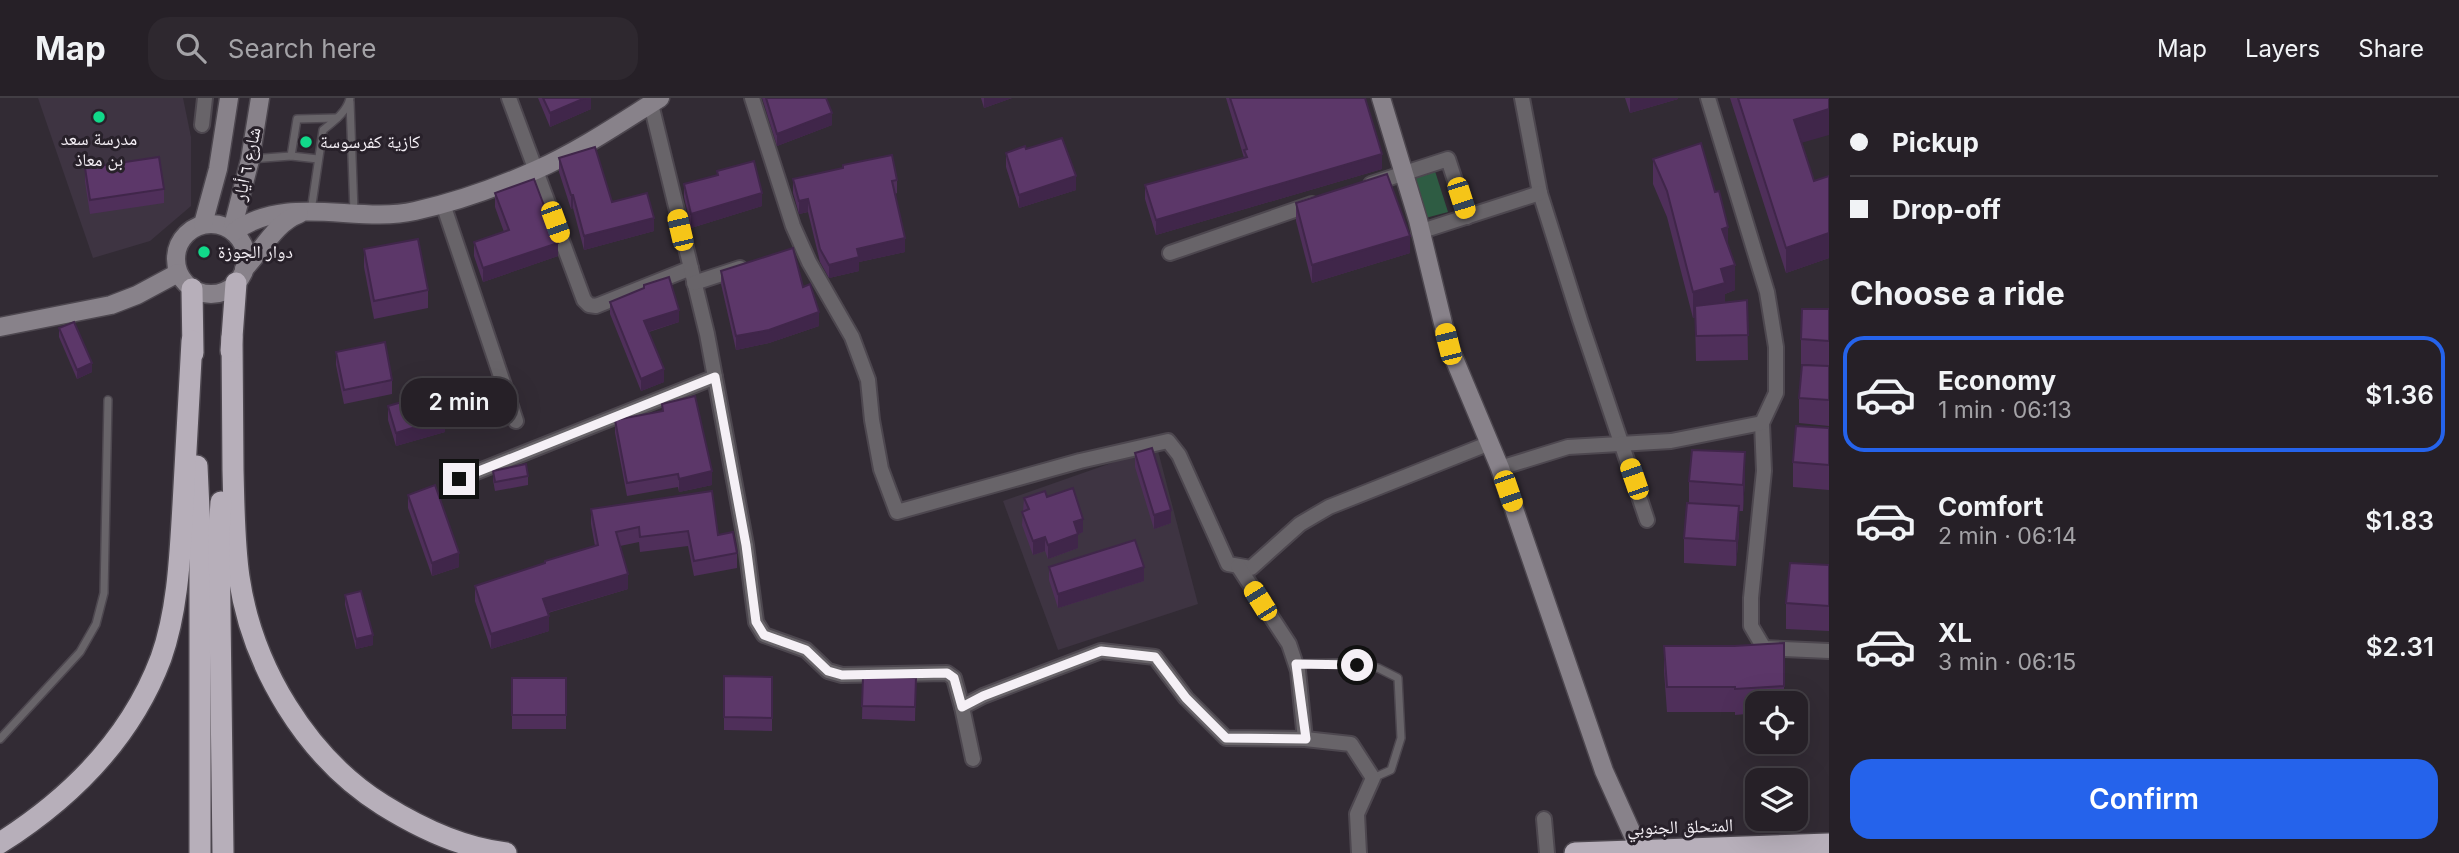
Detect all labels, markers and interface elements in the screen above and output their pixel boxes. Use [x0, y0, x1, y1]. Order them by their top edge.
search box [148, 17, 638, 80]
text: Map [35, 28, 106, 68]
icon: search [172, 29, 210, 67]
text: Search here [228, 33, 376, 64]
text: Map [2157, 34, 2207, 63]
text: Layers [2245, 34, 2320, 63]
text: Share [2358, 34, 2424, 63]
marker: مدرسة سعد بن معاذ [91, 109, 107, 125]
street label: شارع ٦ أيار [228, 125, 265, 204]
text: Pickup [1892, 127, 1979, 158]
place label: مدرسة سعد بن معاذ [61, 128, 137, 171]
place label: كازية كفرسوسة [320, 131, 421, 152]
marker: كازية كفرسوسة [298, 134, 314, 150]
car [1445, 175, 1478, 221]
text: Drop-off [1892, 194, 2001, 225]
car [538, 199, 573, 245]
car [666, 207, 695, 253]
place label: دوار الجوزة [218, 241, 293, 262]
marker: دوار الجوزة [196, 244, 212, 260]
text: Choose a ride [1850, 274, 2065, 313]
car [1433, 321, 1464, 367]
icon: car [1854, 363, 1917, 426]
text: Economy [1938, 365, 2056, 396]
callout: 2 min [401, 378, 517, 426]
text: $1.36 [2365, 379, 2434, 410]
text: 2 min [429, 388, 489, 416]
text: 1 min · 06:13 [1938, 396, 2072, 424]
car [1618, 456, 1651, 502]
route end [443, 463, 475, 495]
car [1492, 468, 1525, 514]
icon: car [1854, 489, 1917, 552]
text: Comfort [1938, 491, 2043, 522]
text: $1.83 [2365, 505, 2434, 536]
text: 2 min · 06:14 [1938, 522, 2077, 550]
car [1240, 578, 1281, 624]
icon: car [1854, 615, 1917, 678]
text: XL [1938, 617, 1972, 648]
text: $2.31 [2366, 631, 2434, 662]
text: 3 min · 06:15 [1938, 648, 2076, 676]
route start [1341, 649, 1373, 681]
map controls [1745, 691, 1808, 831]
button: locate [1745, 691, 1808, 754]
button: Confirm [1850, 759, 2438, 839]
button: layers [1745, 768, 1808, 831]
street label: المتحلق الجنوبي [1627, 814, 1734, 843]

